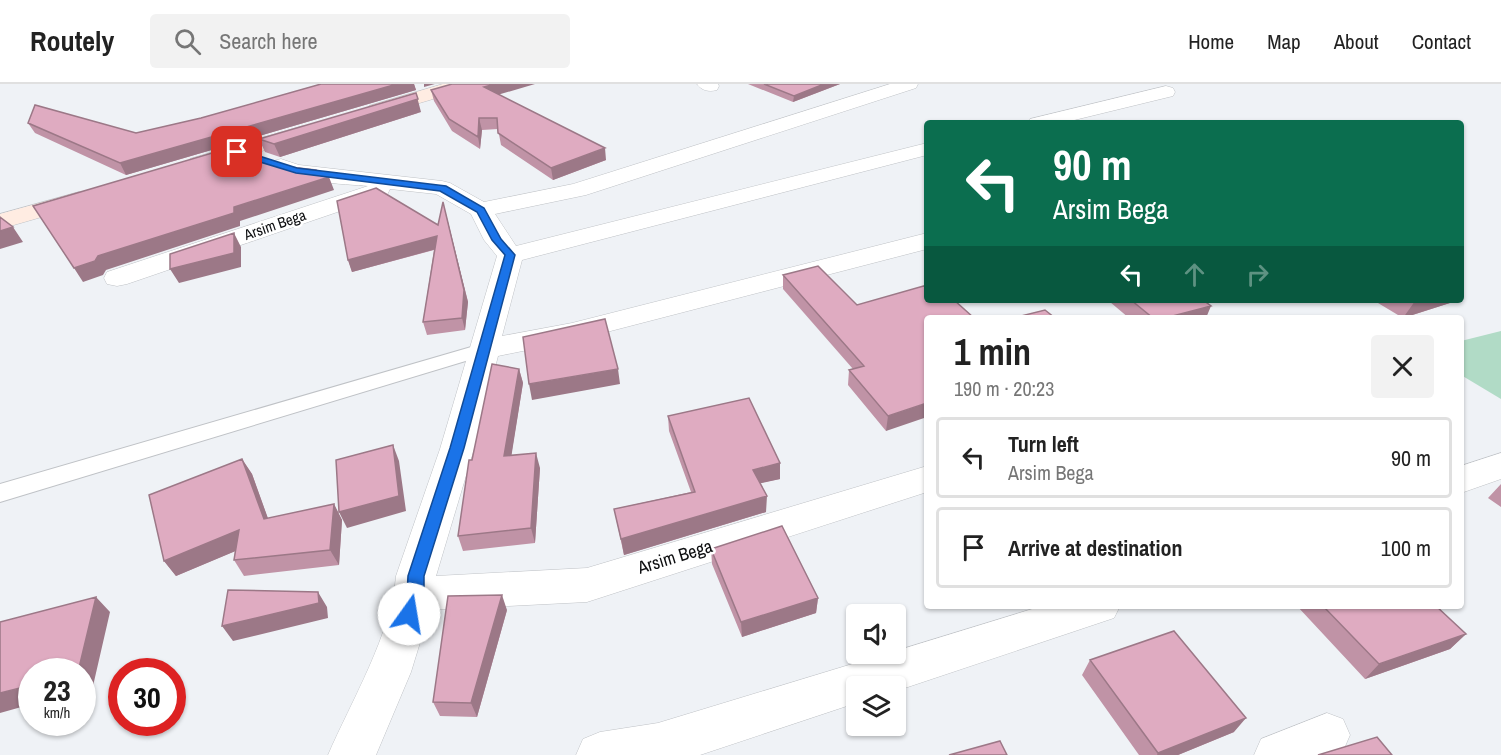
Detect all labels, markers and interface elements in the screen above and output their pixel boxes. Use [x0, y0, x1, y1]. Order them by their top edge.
search box [150, 14, 570, 68]
text: Routely [30, 22, 114, 60]
icon: search [171, 25, 204, 58]
text: Search here [219, 26, 317, 56]
text: Home [1188, 27, 1234, 56]
text: Map [1267, 27, 1301, 56]
text: About [1334, 27, 1379, 56]
text: Contact [1412, 27, 1471, 56]
pin [211, 126, 262, 177]
icon: arrive [220, 135, 253, 168]
text: 90 m [1053, 137, 1132, 193]
icon: left [954, 144, 1032, 222]
text: Arsim Bega [1053, 191, 1169, 227]
street label: Arsim Bega [240, 204, 309, 245]
icon: left [1115, 258, 1148, 291]
icon: ahead [1178, 258, 1211, 291]
icon: right [1241, 258, 1274, 291]
text: 1 min [954, 328, 1031, 376]
button: close [1371, 335, 1434, 398]
text: 190 m · 20:23 [954, 375, 1054, 402]
text: Turn left [1008, 429, 1079, 459]
icon: left [957, 441, 990, 474]
text: 90 m [1391, 443, 1431, 473]
text: Arsim Bega [1008, 459, 1094, 486]
icon: arrive [957, 531, 990, 564]
street label: Arsim Bega [633, 533, 715, 580]
text: Arrive at destination [1008, 533, 1182, 563]
text: 100 m [1381, 533, 1431, 563]
position arrow [377, 582, 441, 646]
map controls [846, 604, 906, 736]
button: sound [846, 604, 906, 664]
speed limit sign: 30 [108, 658, 186, 736]
text: 23 [43, 670, 71, 710]
button: layers [846, 676, 906, 736]
text: km/h [44, 702, 70, 723]

